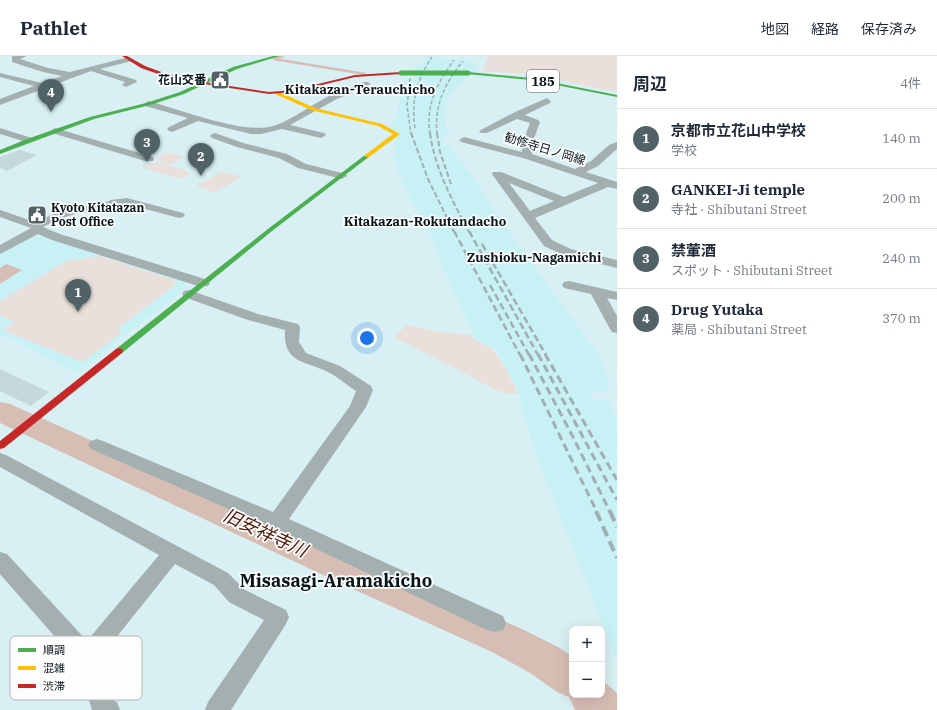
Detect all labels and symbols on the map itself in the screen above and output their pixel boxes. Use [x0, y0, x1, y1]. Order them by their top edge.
public building icon: 花山交番 [209, 69, 231, 91]
road number: 185 [527, 70, 559, 92]
place label: 花山交番 [158, 72, 207, 87]
pin: 4 [38, 79, 64, 112]
district label: Kitakazan-Terauchicho [285, 81, 436, 98]
pin: 3 [134, 129, 160, 162]
street label: 勧修寺日ノ岡線 [503, 129, 588, 168]
pin: 2 [188, 143, 214, 176]
place label: Kyoto Kitatazan Post Office [51, 200, 144, 229]
public building icon: Kyoto Kitatazan Post Office [26, 204, 48, 226]
district label: Kitakazan-Rokutandacho [344, 213, 507, 230]
district label: Zushioku-Nagamichi [467, 249, 602, 266]
pin: 1 [65, 279, 91, 312]
your location [357, 328, 377, 348]
water label: 旧安祥寺川 [220, 503, 313, 563]
district label: Misasagi-Aramakicho [240, 569, 432, 592]
legend [10, 636, 142, 700]
text: 順調 [43, 643, 65, 657]
text: 混雑 [43, 661, 65, 675]
text: 渋滞 [43, 679, 65, 693]

